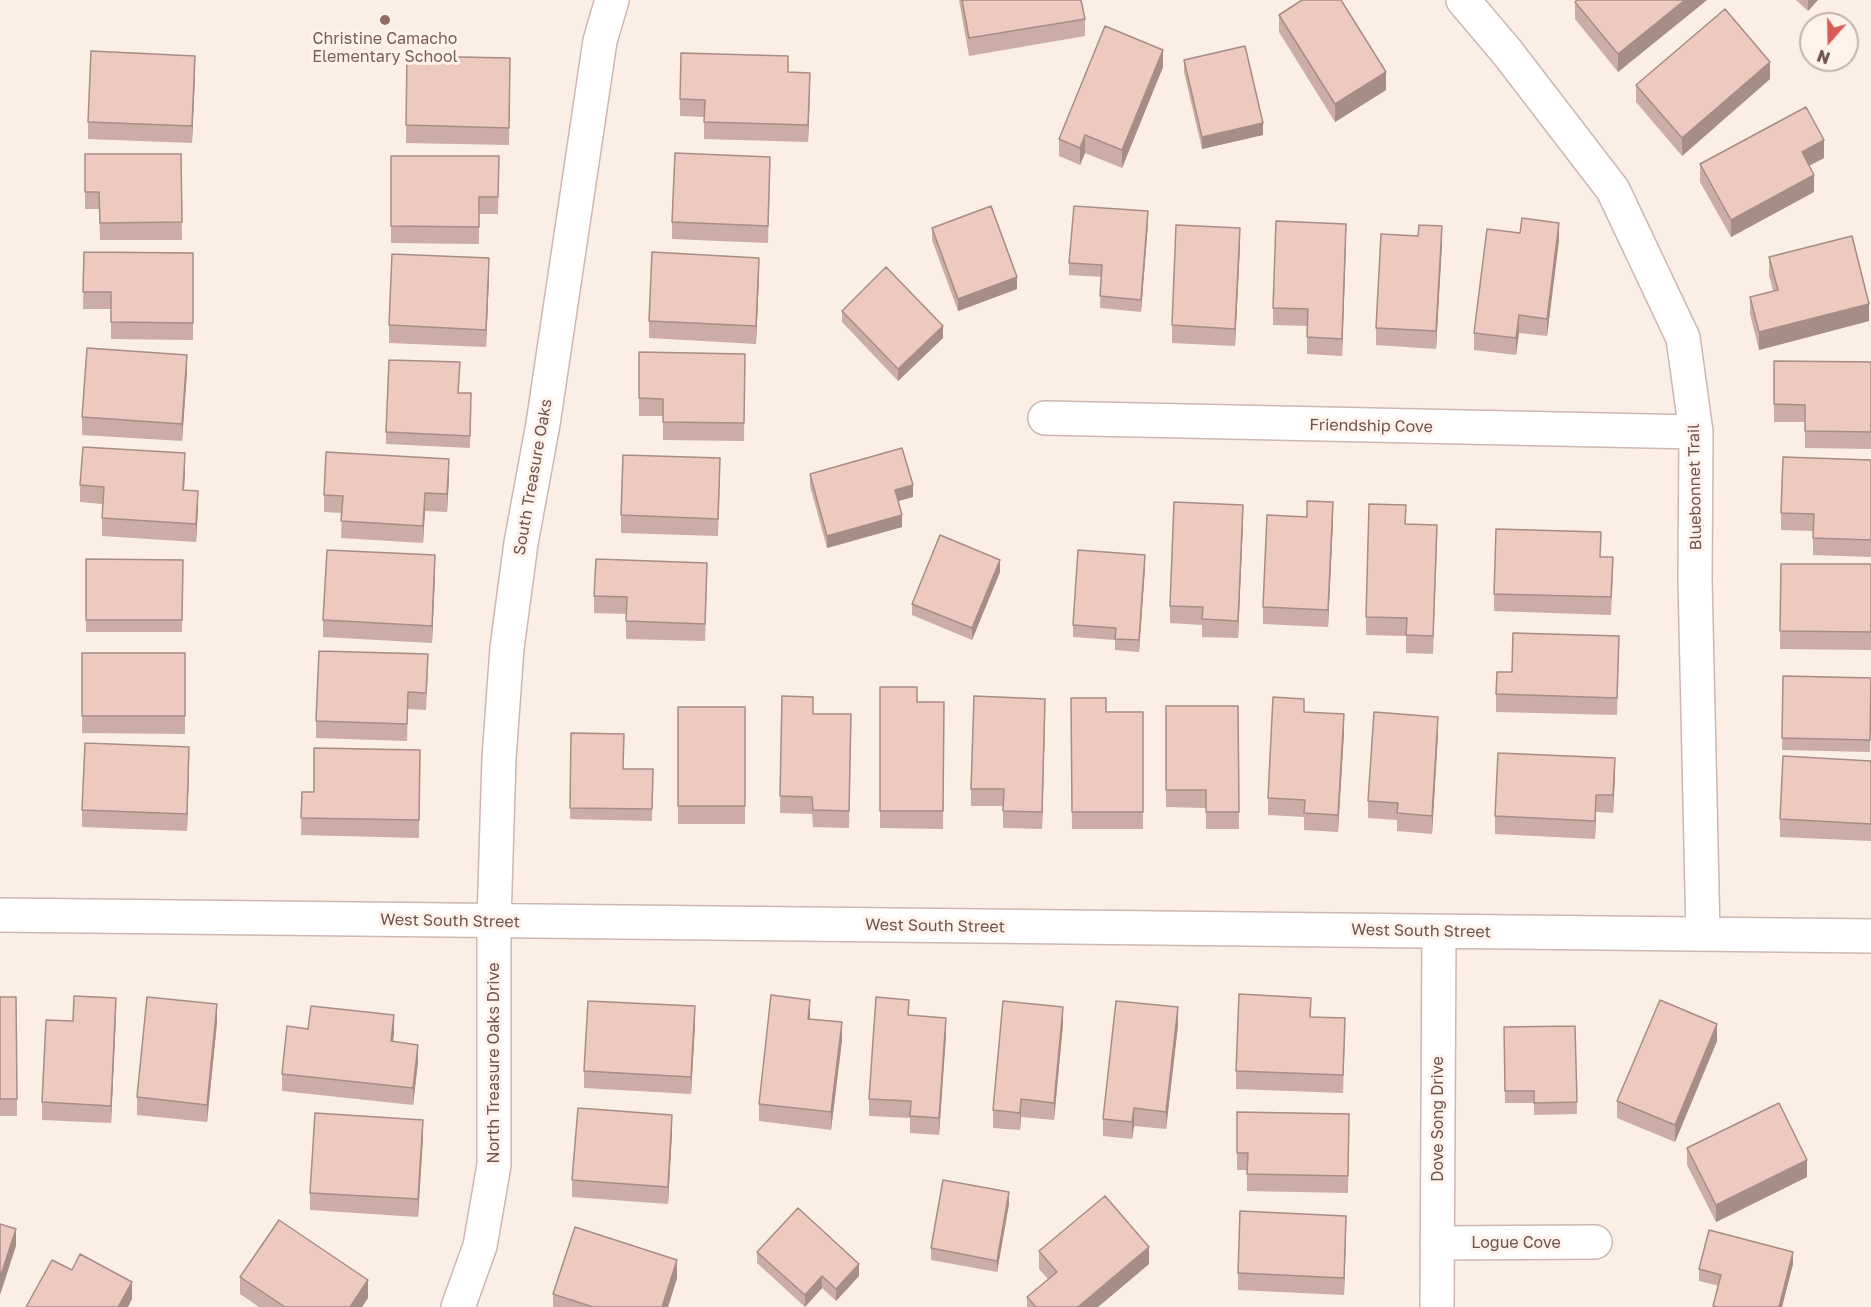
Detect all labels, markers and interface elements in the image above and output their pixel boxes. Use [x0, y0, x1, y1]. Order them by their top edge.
north arrow [1799, 12, 1859, 72]
marker: Christine Camacho Elementary School [378, 13, 392, 27]
place label: Christine Camacho Elementary School [312, 29, 458, 67]
text: N [1814, 46, 1833, 69]
street label: South Treasure Oaks [510, 397, 556, 557]
street label: Friendship Cove [1309, 415, 1433, 437]
street label: Bluebonnet Trail [1684, 424, 1706, 550]
street label: West South Street [380, 910, 520, 932]
street label: West South Street [865, 915, 1005, 937]
street label: West South Street [1351, 920, 1491, 942]
street label: North Treasure Oaks Drive [484, 962, 504, 1164]
street label: Dove Song Drive [1428, 1056, 1448, 1182]
street label: Logue Cove [1471, 1233, 1561, 1253]

